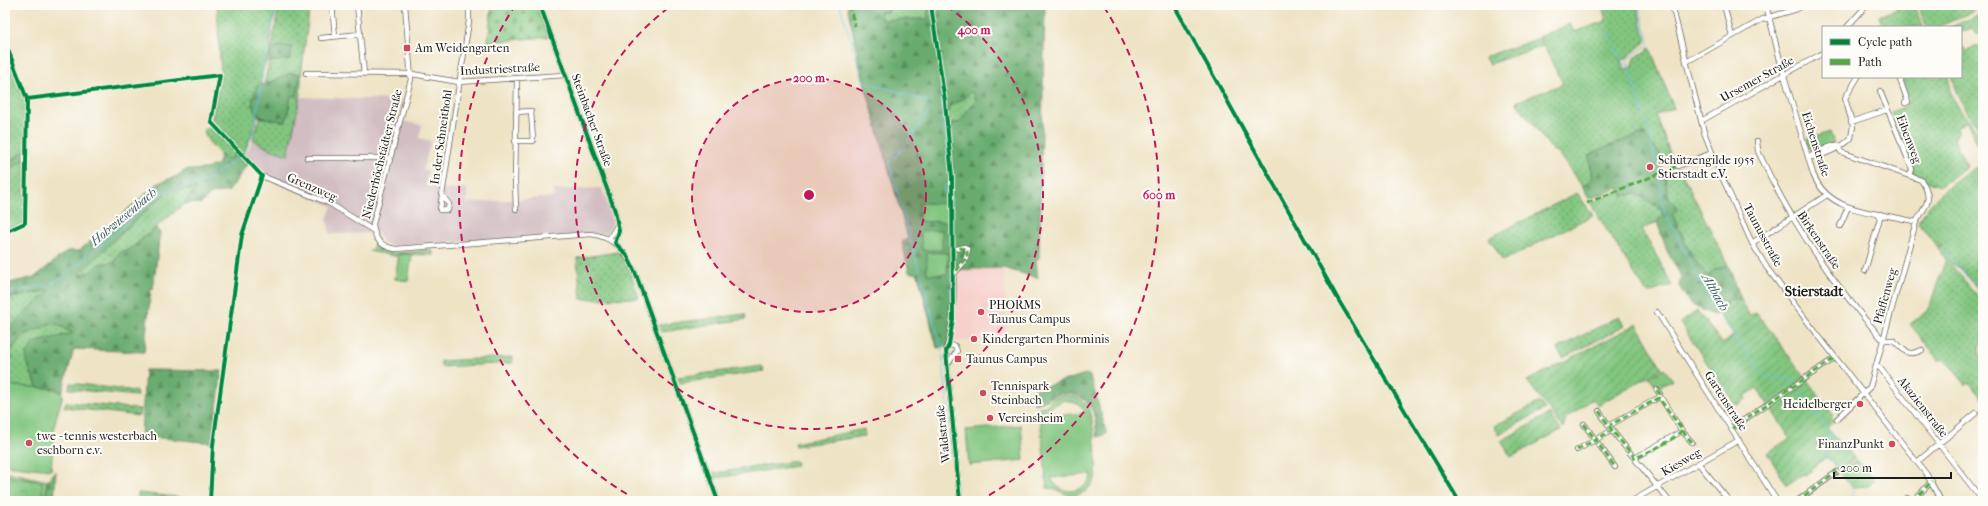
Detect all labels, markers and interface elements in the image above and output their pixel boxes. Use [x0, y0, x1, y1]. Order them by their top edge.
text: 400 m [957, 23, 991, 38]
legend [1822, 26, 1962, 78]
text: Cycle path [1858, 35, 1913, 49]
place label: Am Weidengarten [414, 41, 509, 55]
marker: Am Weidengarten [402, 43, 412, 53]
street label: Ursemer Straße [1718, 53, 1796, 105]
text: Path [1858, 55, 1882, 69]
street label: Industriestraße [460, 60, 540, 78]
text: 200 m [793, 71, 826, 85]
street label: Steinbacher Straße [569, 72, 615, 168]
street label: Niederhöchstädter Straße [359, 88, 405, 220]
street label: In der Schneithohl [427, 88, 455, 185]
street label: Eichenstraße [1799, 110, 1833, 178]
street label: Eibenweg [1893, 113, 1925, 166]
place label: Schützengilde 1955 Stierstadt e.V. [1658, 153, 1754, 181]
marker: Schützengilde 1955 Stierstadt e.V. [1645, 162, 1655, 172]
street label: Grenzweg [285, 170, 339, 204]
water label: Hohwiesenbach [87, 184, 160, 249]
centre of rings [802, 188, 816, 202]
text: 600 m [1143, 188, 1176, 202]
street label: Taunusstraße [1741, 201, 1785, 269]
street label: Birkenstraße [1794, 208, 1844, 272]
street label: Pfaffenweg [1870, 266, 1900, 326]
water label: Altbach [1698, 269, 1732, 314]
district label: Stierstadt [1785, 283, 1844, 300]
place label: PHORMS Taunus Campus [989, 298, 1071, 326]
marker: PHORMS Taunus Campus [976, 307, 986, 317]
place label: Kindergarten Phorminis [982, 332, 1110, 346]
marker: Kindergarten Phorminis [969, 334, 979, 344]
place label: Taunus Campus [966, 352, 1048, 366]
marker: Taunus Campus [953, 354, 963, 364]
street label: Gartenstraße [1702, 369, 1750, 433]
street label: Akazienstraße [1894, 373, 1951, 440]
place label: Tennispark Steinbach [991, 379, 1050, 407]
marker: Tennispark Steinbach [978, 388, 988, 398]
place label: Heidelberger [1783, 397, 1853, 411]
marker: Heidelberger [1855, 399, 1865, 409]
street label: Waldstraße [933, 404, 953, 465]
place label: Vereinsheim [997, 411, 1063, 425]
marker: Vereinsheim [985, 413, 995, 423]
place label: twe - tennis westerbach eschborn e.v. [37, 429, 157, 457]
place label: FinanzPunkt [1818, 437, 1885, 451]
marker: twe - tennis westerbach eschborn e.v. [24, 438, 34, 448]
marker: FinanzPunkt [1887, 439, 1897, 449]
street label: Kiesweg [1659, 445, 1704, 479]
scale bar [1834, 454, 1951, 480]
text: 200 m [1840, 461, 1872, 475]

